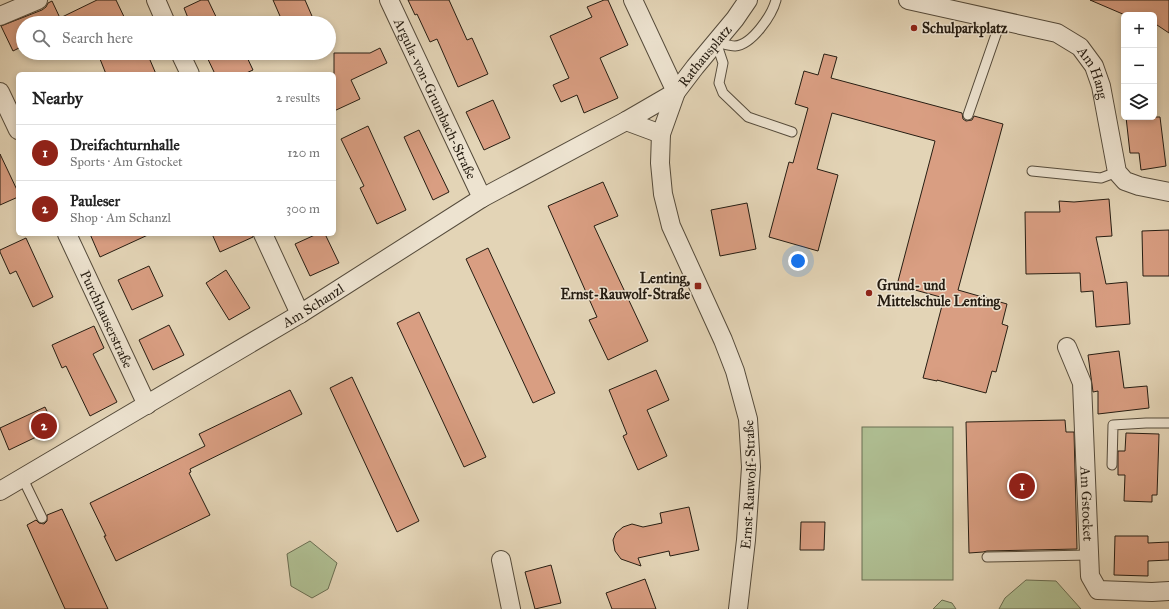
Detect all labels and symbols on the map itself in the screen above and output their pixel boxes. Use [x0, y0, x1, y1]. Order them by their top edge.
street label: Argula-von-Grumbach-Straße [389, 15, 480, 182]
place label: Schulparkplatz [922, 20, 1008, 38]
street label: Rathausplatz [675, 21, 736, 91]
marker: Schulparkplatz [909, 23, 919, 33]
street label: Am Hang [1073, 42, 1111, 101]
your location [788, 251, 808, 271]
street label: Purchhauserstraße [76, 268, 137, 371]
place label: Lenting, Ernst-Rauwolf-Straße [560, 270, 690, 303]
place label: Grund- und Mittelschule Lenting [877, 277, 1001, 311]
street label: Am Schanzl [279, 280, 348, 332]
marker: Lenting, Ernst-Rauwolf-Straße [693, 281, 703, 291]
marker: Grund- und Mittelschule Lenting [864, 288, 874, 298]
pin: 2 [31, 411, 57, 441]
street label: Ernst-Rauwolf-Straße [737, 419, 760, 550]
street label: Am Gstocket [1076, 465, 1097, 542]
pin: 1 [1009, 471, 1035, 501]

